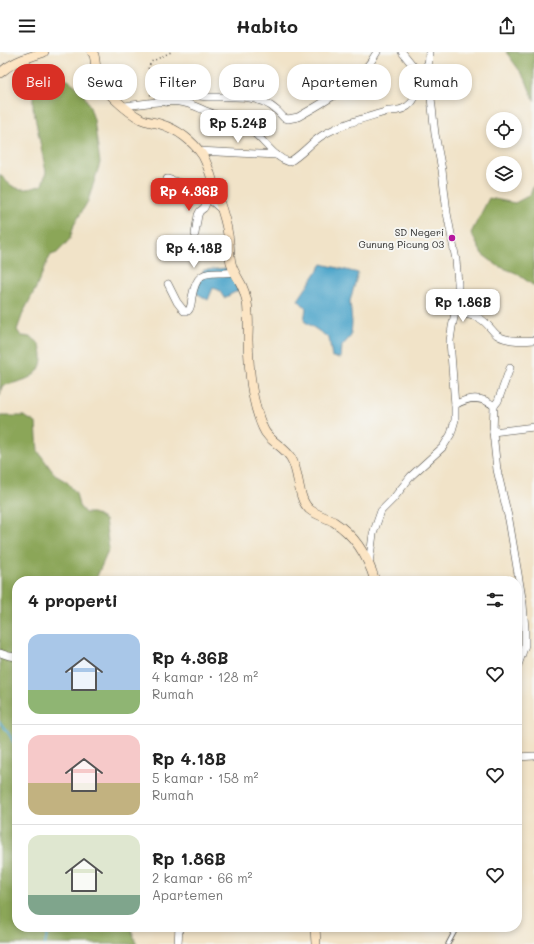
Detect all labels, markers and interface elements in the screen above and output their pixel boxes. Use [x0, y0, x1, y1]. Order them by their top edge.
text: Habito [236, 14, 298, 38]
icon: menu [16, 15, 38, 37]
icon: share [496, 15, 518, 37]
chip: Beli [12, 64, 65, 100]
chip: Sewa [73, 64, 137, 100]
chip: Filter [145, 64, 211, 100]
chip: Baru [219, 64, 279, 100]
chip: Apartemen [287, 64, 391, 100]
chip: Rumah [399, 64, 472, 100]
pin: Rp 5.24B [197, 110, 279, 144]
map controls [486, 112, 522, 192]
button: locate [486, 112, 522, 148]
text: Rp 5.24B [209, 114, 267, 131]
button: layers [486, 156, 522, 192]
pin: Rp 4.36B [148, 178, 230, 212]
text: Rp 4.36B [160, 182, 218, 199]
place label: SD Negeri Gunung Picung 03 [358, 225, 444, 251]
marker: SD Negeri Gunung Picung 03 [447, 233, 457, 243]
pin: Rp 4.18B [153, 235, 235, 269]
text: Rp 4.18B [166, 239, 222, 256]
pin: Rp 1.86B [422, 289, 504, 323]
text: Rp 1.86B [435, 293, 491, 310]
text: 4 properti [28, 589, 118, 611]
icon: filters [484, 589, 506, 611]
text: Rp 4.36B [152, 646, 229, 668]
icon: home [60, 650, 108, 698]
icon: heart [484, 663, 506, 685]
text: 4 kamar · 128 m² [152, 668, 258, 685]
text: Rumah [152, 685, 193, 702]
text: Rp 4.18B [152, 747, 226, 769]
icon: home [60, 751, 108, 799]
icon: heart [484, 764, 506, 786]
text: 5 kamar · 158 m² [152, 769, 258, 786]
text: Rumah [152, 786, 193, 803]
text: Rp 1.86B [152, 847, 226, 869]
icon: home [60, 851, 108, 899]
icon: heart [484, 864, 506, 886]
text: 2 kamar · 66 m² [152, 869, 253, 886]
text: Apartemen [152, 886, 223, 903]

